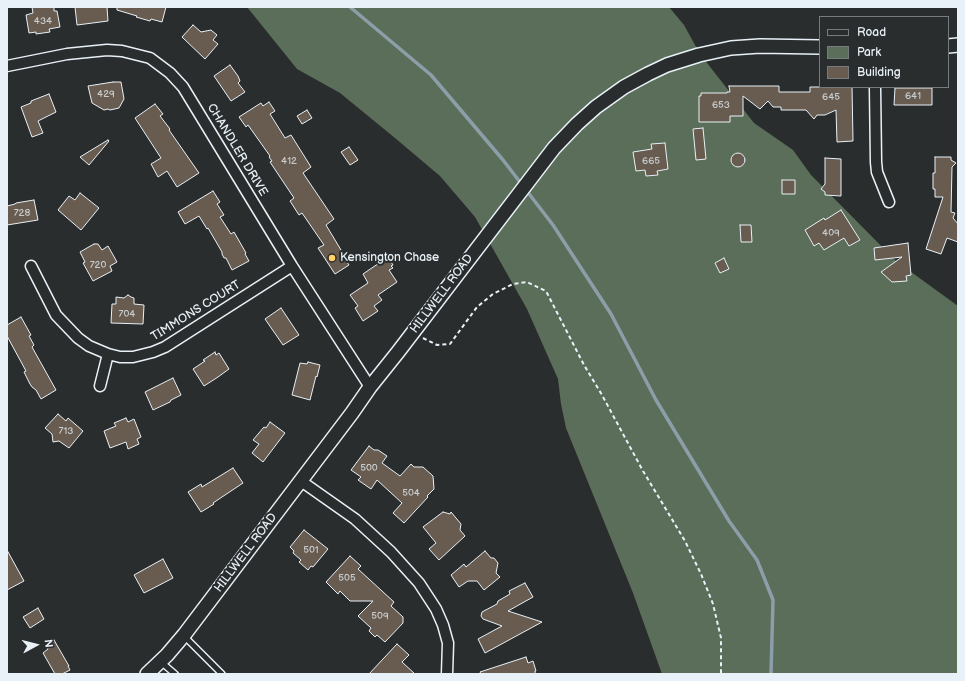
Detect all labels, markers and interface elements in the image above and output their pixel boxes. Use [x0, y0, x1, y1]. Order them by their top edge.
house number: 434 [34, 15, 52, 27]
legend [819, 16, 949, 88]
text: Road [857, 25, 886, 40]
text: Park [857, 45, 881, 60]
text: Building [857, 65, 901, 80]
house number: 429 [97, 88, 115, 100]
house number: 641 [905, 90, 921, 102]
house number: 645 [822, 91, 840, 103]
house number: 653 [712, 99, 730, 111]
street label: CHANDLER DRIVE [204, 101, 270, 199]
house number: 412 [281, 155, 297, 167]
house number: 665 [642, 155, 660, 167]
house number: 728 [14, 207, 30, 219]
house number: 409 [822, 227, 840, 239]
place label: Kensington Chase [340, 251, 439, 265]
street label: HILLWELL ROAD [408, 252, 476, 336]
marker: Kensington Chase [327, 253, 337, 263]
house number: 720 [90, 259, 106, 271]
street label: TIMMONS COURT [149, 278, 243, 344]
house number: 704 [119, 308, 135, 320]
house number: 713 [59, 425, 73, 437]
house number: 500 [360, 462, 378, 474]
house number: 504 [402, 487, 420, 499]
street label: HILLWELL ROAD [212, 511, 280, 595]
house number: 501 [303, 544, 319, 556]
house number: 505 [338, 572, 356, 584]
house number: 509 [371, 610, 389, 622]
north arrow [16, 625, 56, 665]
text: N [41, 639, 55, 648]

